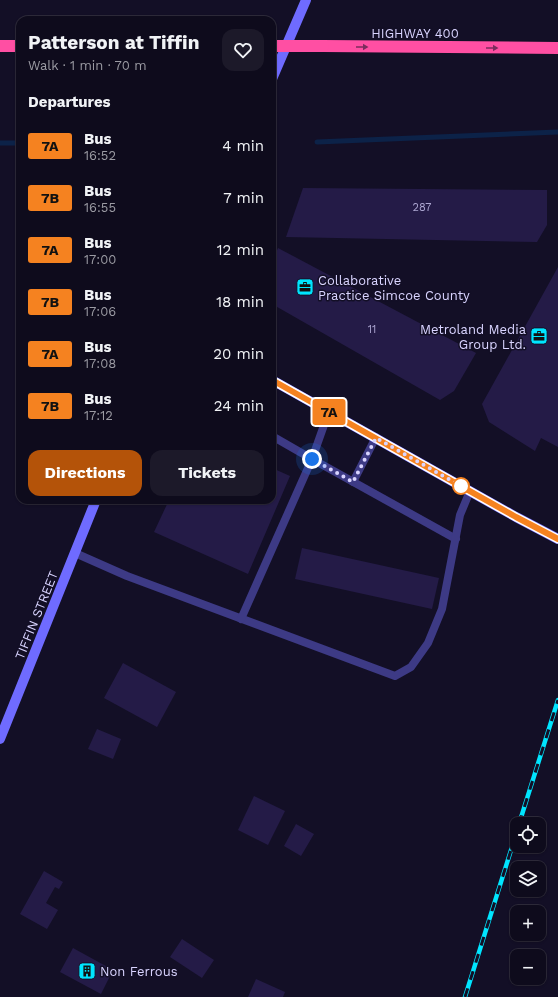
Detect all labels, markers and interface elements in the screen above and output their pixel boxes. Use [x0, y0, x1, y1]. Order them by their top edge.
street label: HIGHWAY 400 [371, 26, 459, 41]
button: heart [222, 29, 264, 71]
text: Patterson at Tiffin [28, 31, 199, 54]
one-way arrow [356, 44, 369, 50]
one-way arrow [486, 45, 499, 51]
text: Walk · 1 min · 70 m [28, 58, 147, 73]
text: Departures [28, 93, 111, 111]
text: Bus [84, 130, 112, 148]
text: 4 min [222, 137, 264, 155]
text: 7A [41, 138, 59, 154]
text: 16:52 [84, 148, 116, 163]
text: Bus [84, 182, 112, 200]
text: 7 min [223, 189, 264, 207]
text: 7B [41, 190, 59, 206]
text: 16:55 [84, 200, 116, 215]
house number: 287 [413, 201, 431, 214]
text: Bus [84, 234, 112, 252]
text: 12 min [217, 241, 264, 259]
text: 7A [41, 242, 59, 258]
text: 17:00 [84, 252, 116, 267]
place label: Collaborative Practice Simcoe County [318, 273, 470, 303]
office icon: Collaborative Practice Simcoe County [295, 277, 315, 297]
text: Bus [84, 286, 112, 304]
text: 18 min [216, 293, 264, 311]
text: 7B [41, 294, 59, 310]
text: 17:06 [84, 304, 116, 319]
place label: Metroland Media Group Ltd. [420, 322, 527, 352]
house number: 11 [368, 323, 376, 336]
office icon: Metroland Media Group Ltd. [529, 326, 549, 346]
text: Bus [84, 338, 112, 356]
text: 20 min [213, 345, 264, 363]
text: 7A [41, 346, 59, 362]
text: 17:08 [84, 356, 116, 371]
text: Bus [84, 390, 112, 408]
text: 24 min [214, 397, 264, 415]
text: 7B [41, 398, 59, 414]
line badge: 7A [311, 399, 347, 425]
text: 7A [320, 404, 338, 420]
text: 17:12 [84, 408, 113, 423]
your location [302, 449, 322, 469]
button: Directions [28, 450, 142, 496]
button: Tickets [150, 450, 264, 496]
unlabelled marker [452, 477, 470, 495]
street label: TIFFIN STREET [12, 569, 61, 662]
map controls [510, 817, 546, 985]
button: locate [510, 817, 546, 853]
button: layers [510, 861, 546, 897]
button: + [510, 905, 546, 941]
button: − [510, 949, 546, 985]
building icon: Non Ferrous [77, 961, 97, 981]
place label: Non Ferrous [100, 964, 178, 979]

